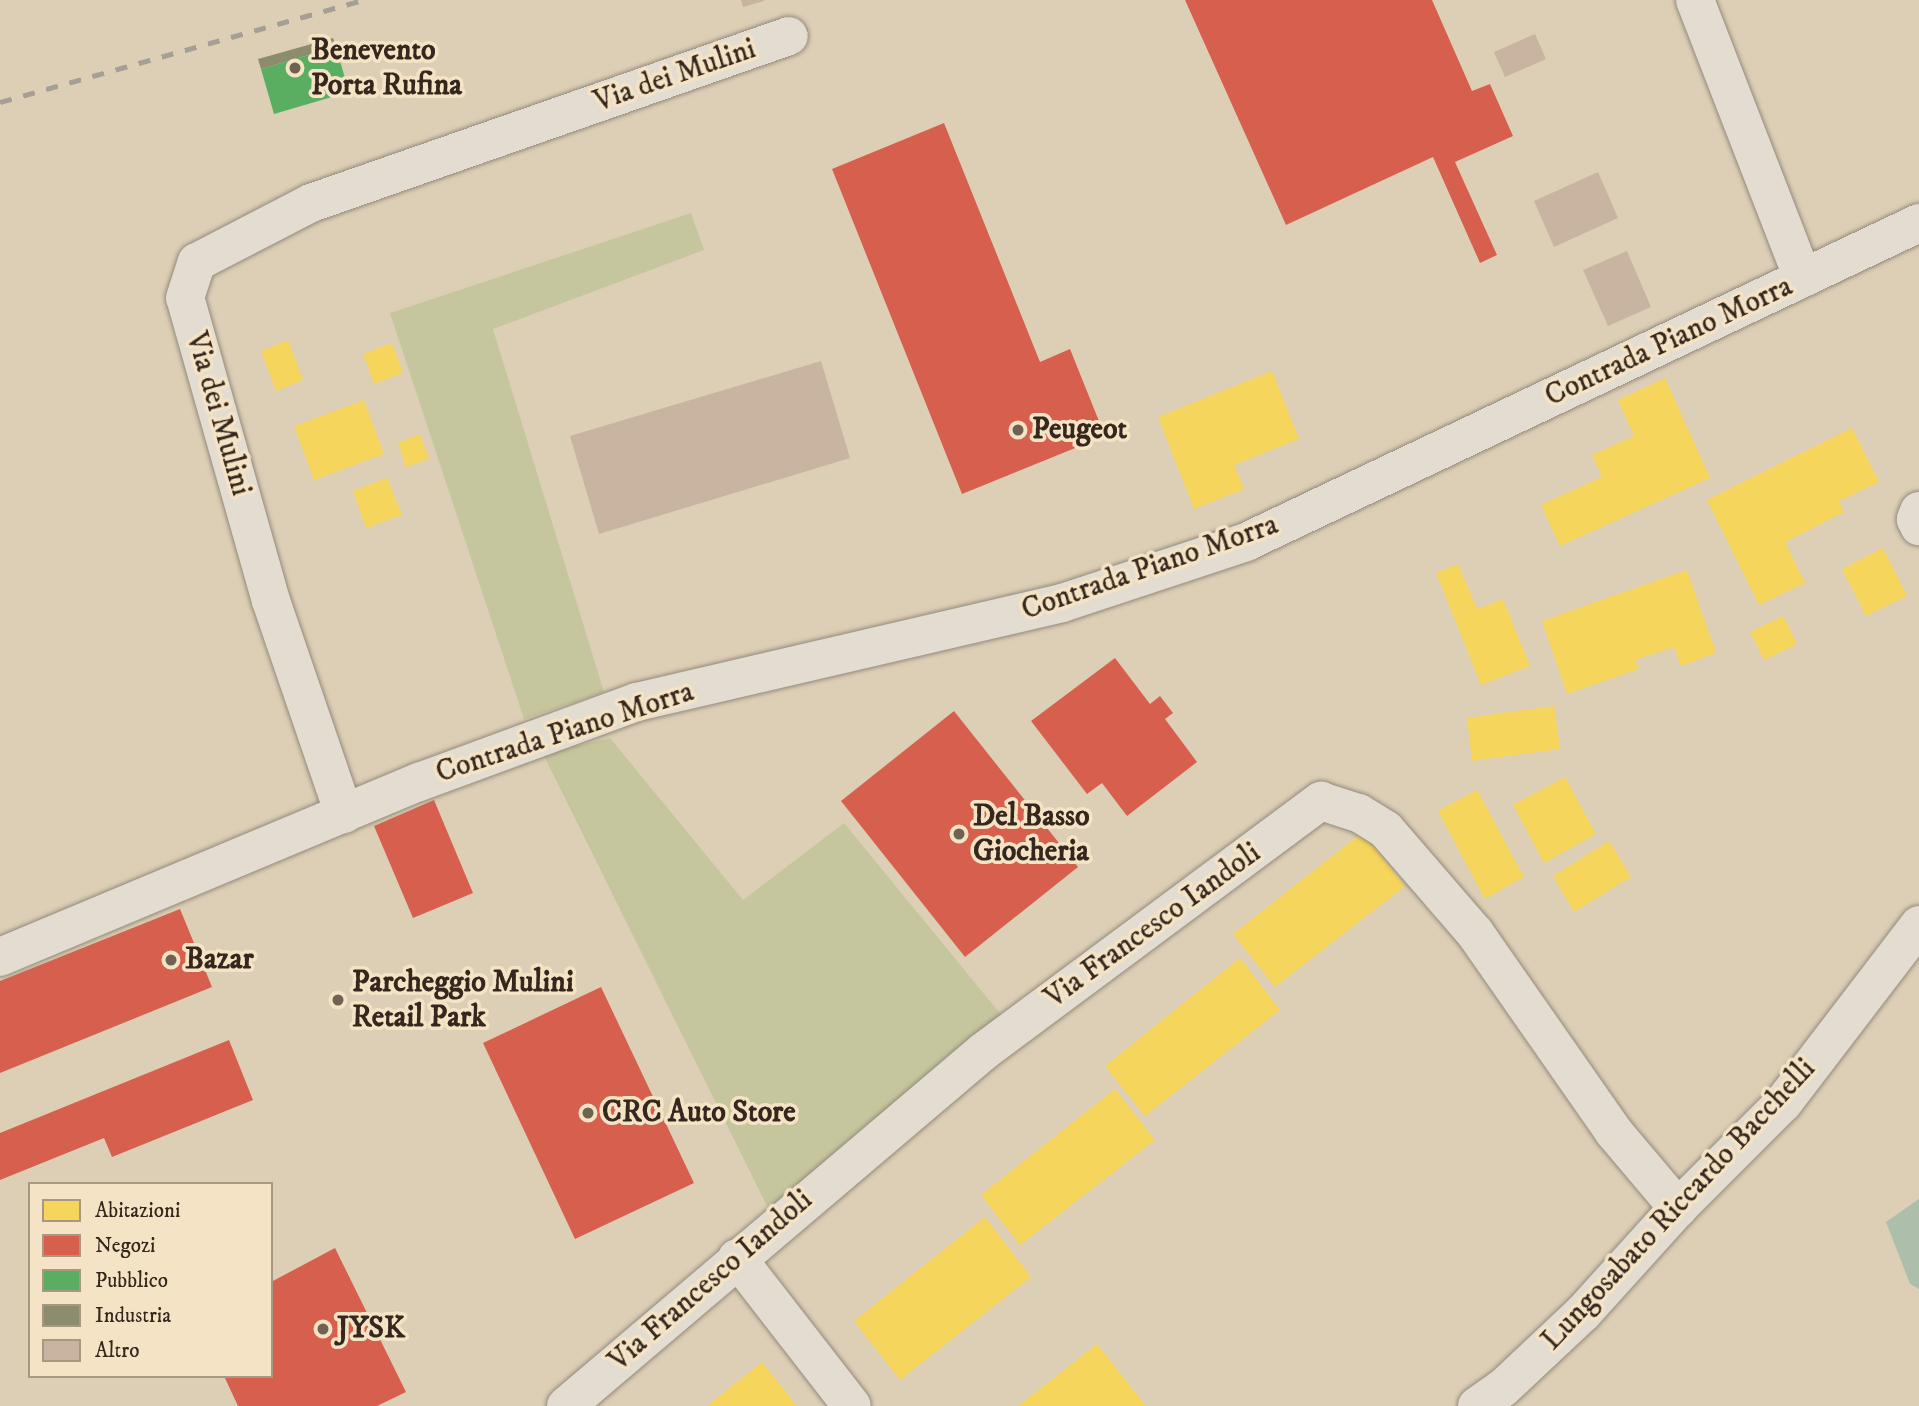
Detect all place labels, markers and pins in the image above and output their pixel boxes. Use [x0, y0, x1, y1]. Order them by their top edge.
place label: Benevento Porta Rufina [311, 33, 462, 104]
marker: Benevento Porta Rufina [285, 58, 305, 78]
place label: Peugeot [1032, 412, 1127, 448]
marker: Peugeot [1010, 422, 1026, 438]
place label: Del Basso Giocheria [973, 799, 1090, 870]
marker: Del Basso Giocheria [951, 826, 967, 842]
place label: Bazar [185, 942, 254, 978]
marker: Bazar [163, 952, 179, 968]
place label: Parcheggio Mulini Retail Park [352, 965, 574, 1036]
marker: Parcheggio Mulini Retail Park [330, 992, 346, 1008]
place label: CRC Auto Store [602, 1095, 796, 1131]
marker: CRC Auto Store [580, 1105, 596, 1121]
place label: JYSK [337, 1311, 405, 1347]
marker: JYSK [315, 1321, 331, 1337]

